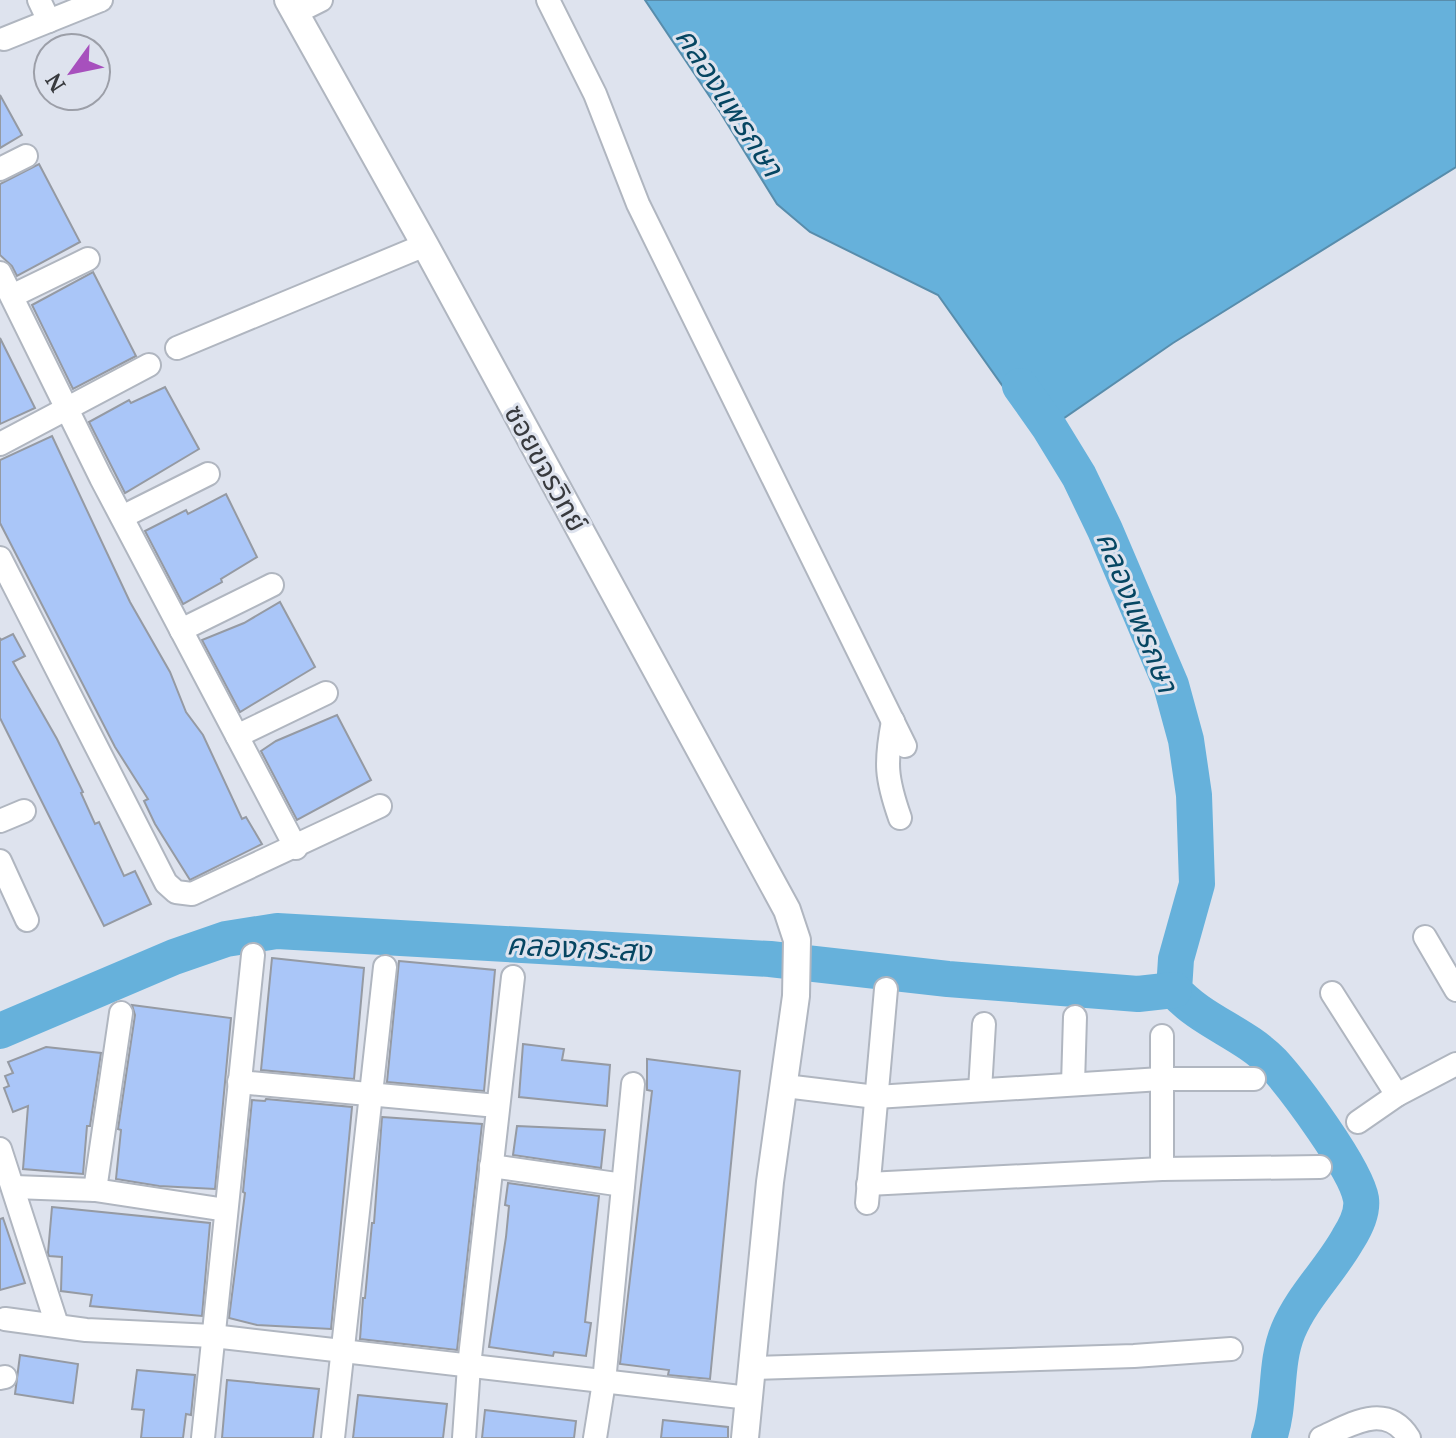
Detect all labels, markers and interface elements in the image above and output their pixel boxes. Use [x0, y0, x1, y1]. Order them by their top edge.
water label: คลองแพรกษา [667, 19, 794, 185]
north arrow [32, 32, 112, 112]
text: N [38, 68, 72, 98]
street label: ซอยขจรวิทย์ [496, 398, 597, 538]
water label: คลองแพรกษา [1087, 525, 1189, 700]
water label: คลองกระสง [506, 923, 654, 971]

